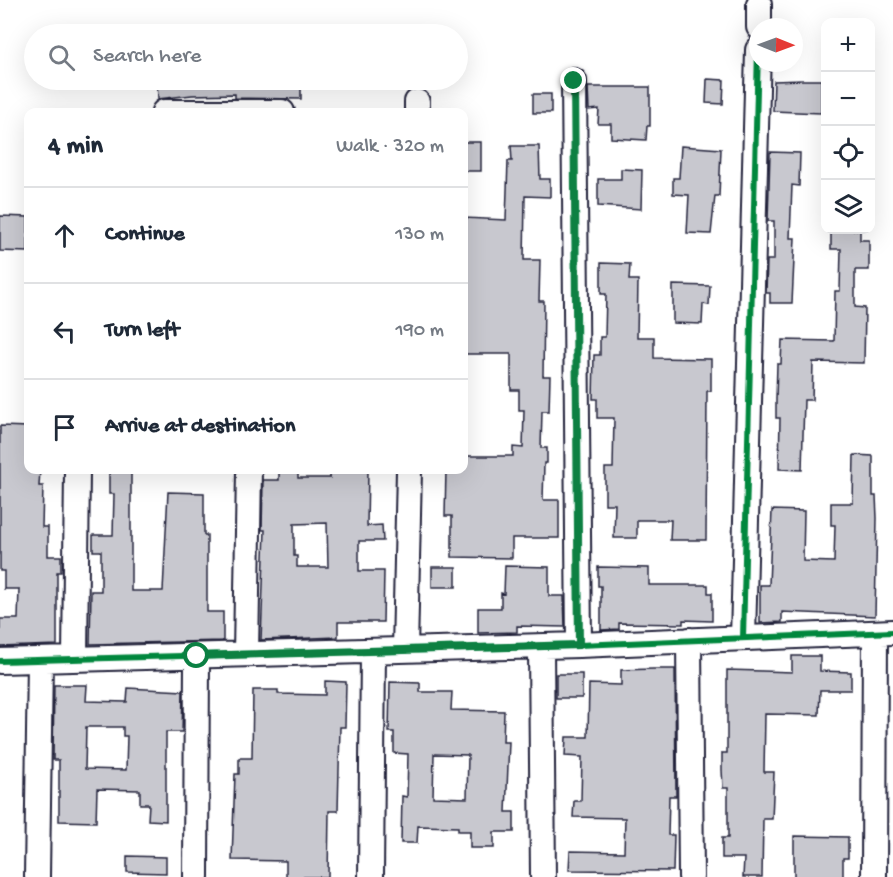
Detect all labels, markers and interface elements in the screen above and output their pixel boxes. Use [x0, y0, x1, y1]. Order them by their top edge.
north arrow [749, 18, 803, 72]
map controls [821, 18, 875, 234]
button: + [821, 18, 875, 72]
search box [24, 24, 468, 90]
icon: search [45, 41, 78, 74]
text: Search here [93, 44, 201, 70]
route end [560, 67, 586, 93]
button: − [821, 72, 875, 126]
button: locate [821, 126, 875, 180]
text: 4 min [48, 132, 103, 163]
text: Walk · 320 m [336, 136, 444, 159]
button: layers [821, 180, 875, 234]
icon: ahead [48, 219, 81, 252]
text: Continue [105, 222, 185, 248]
text: 130 m [395, 224, 444, 247]
icon: left [48, 315, 81, 348]
text: Turn left [105, 318, 179, 344]
text: 190 m [396, 320, 444, 343]
icon: arrive [48, 411, 81, 444]
text: Arrive at destination [105, 414, 295, 440]
route start [183, 642, 209, 668]

